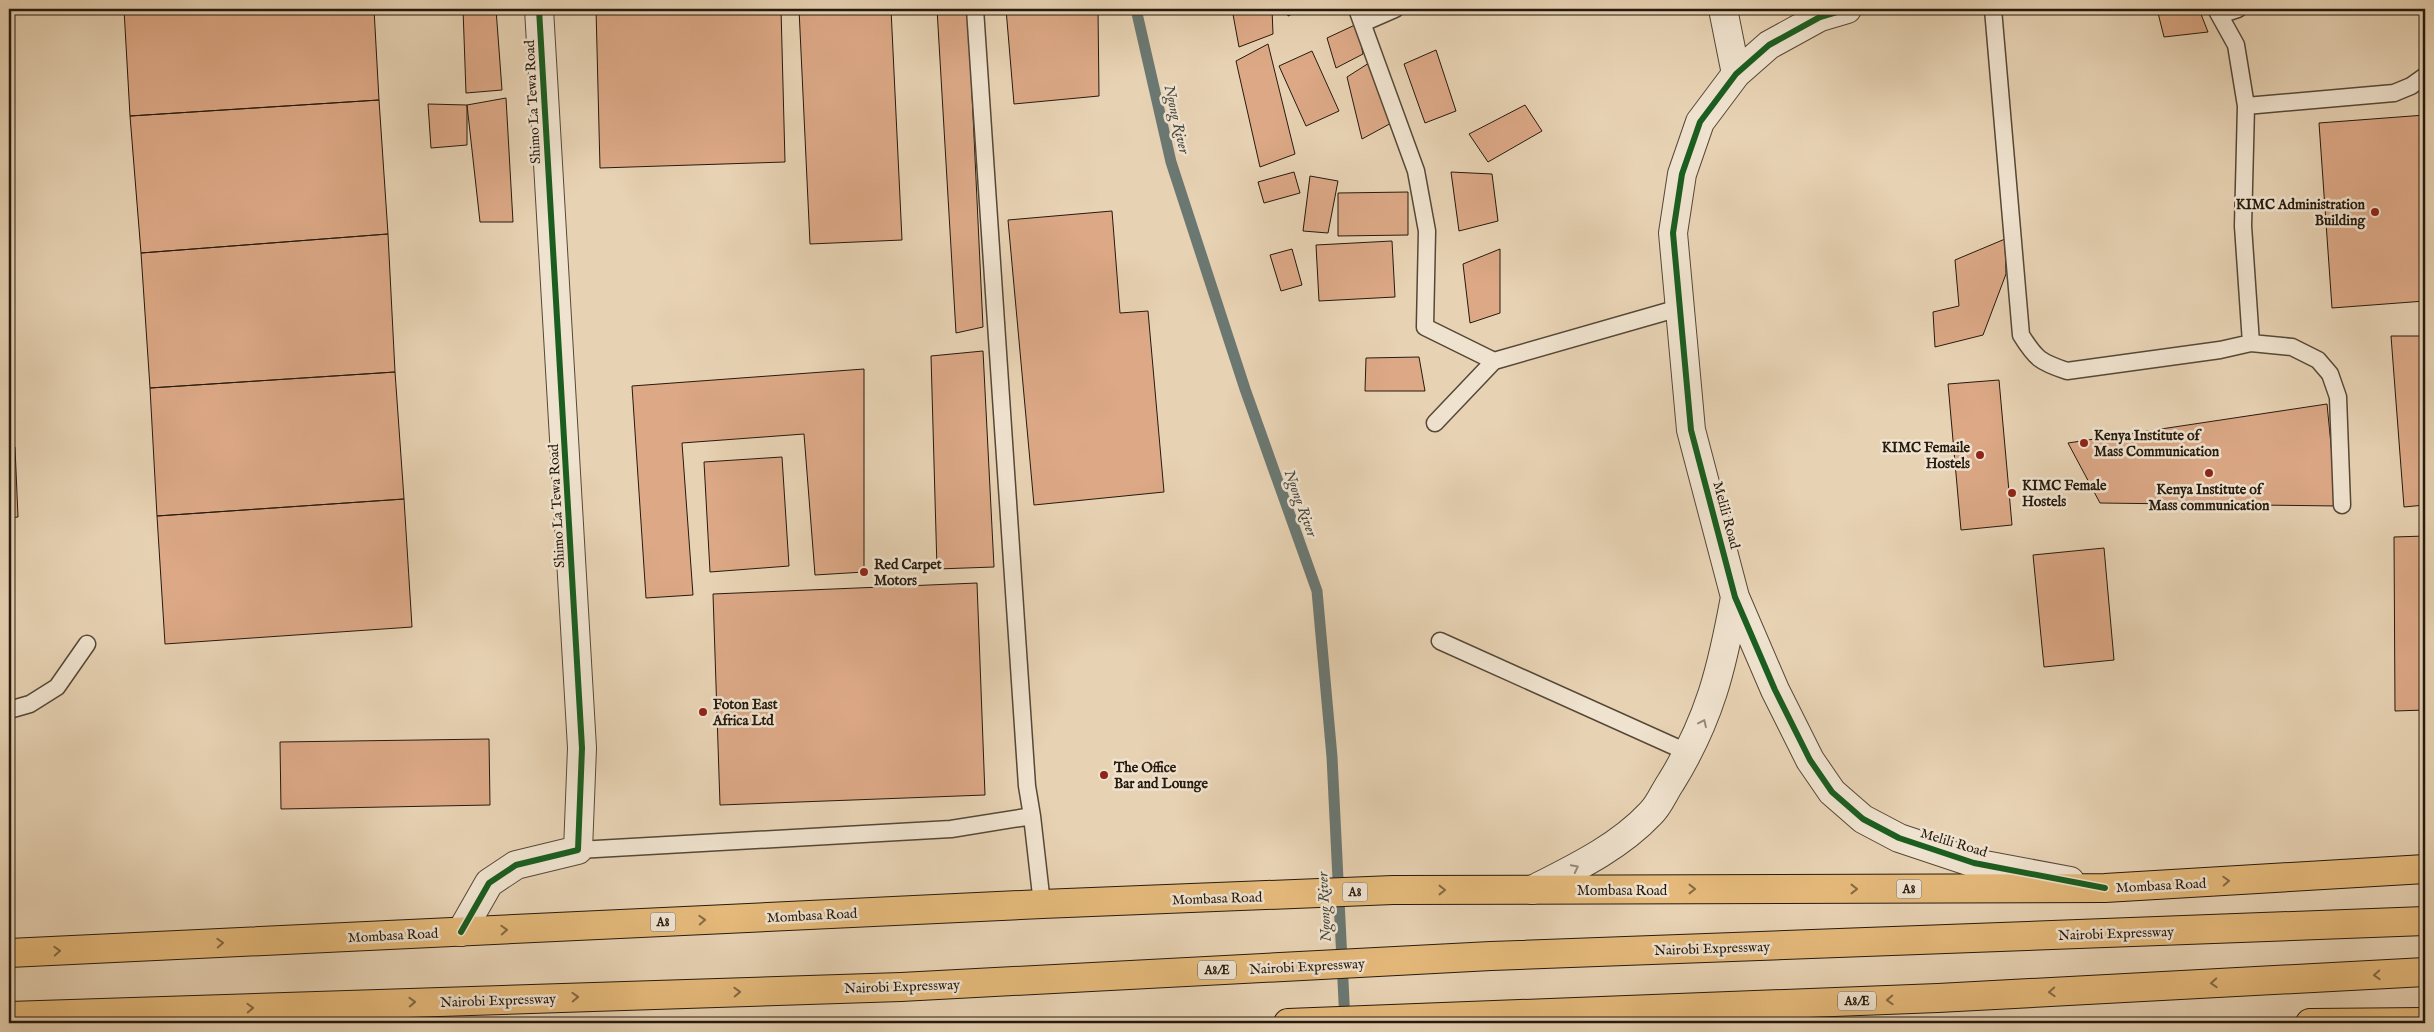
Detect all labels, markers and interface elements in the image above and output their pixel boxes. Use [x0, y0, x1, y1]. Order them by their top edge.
street label: Shimo La Tewa Road [521, 39, 545, 164]
water label: Ngong River [1158, 83, 1194, 157]
place label: KIMC Administration Building [2236, 196, 2366, 230]
marker: KIMC Administration Building [2369, 206, 2381, 218]
place label: Kenya Institute of Mass Communication [2094, 427, 2220, 461]
marker: Kenya Institute of Mass Communication [2078, 437, 2090, 449]
place label: KIMC Femaile Hostels [1882, 439, 1971, 473]
street label: Shimo La Tewa Road [545, 443, 569, 568]
marker: KIMC Femaile Hostels [1974, 449, 1986, 461]
water label: Ngong River [1279, 467, 1322, 541]
marker: Kenya Institute of Mass communication [2203, 467, 2215, 479]
place label: KIMC Female Hostels [2022, 477, 2107, 511]
street label: Melili Road [1708, 479, 1744, 552]
place label: Kenya Institute of Mass communication [2148, 481, 2270, 515]
marker: KIMC Female Hostels [2006, 487, 2018, 499]
place label: Red Carpet Motors [874, 556, 942, 590]
marker: Red Carpet Motors [858, 566, 870, 578]
place label: Foton East Africa Ltd [712, 696, 778, 730]
marker: Foton East Africa Ltd [697, 706, 709, 718]
one-way arrow [1696, 719, 1707, 728]
place label: The Office Bar and Lounge [1113, 759, 1208, 793]
marker: The Office Bar and Lounge [1098, 769, 1110, 781]
street label: Melili Road [1918, 824, 1990, 862]
one-way arrow [1570, 864, 1579, 874]
water label: Ngong River [1313, 870, 1337, 943]
street label: Mombasa Road [2115, 875, 2207, 897]
one-way arrow [2223, 876, 2231, 887]
road number: A8 [1896, 880, 1922, 899]
road number: A8 [1342, 882, 1368, 902]
street label: Mombasa Road [1577, 882, 1668, 900]
one-way arrow [1850, 883, 1858, 894]
one-way arrow [1688, 884, 1696, 894]
one-way arrow [1438, 885, 1446, 895]
street label: Mombasa Road [1171, 888, 1263, 910]
street label: Mombasa Road [766, 905, 858, 927]
road number: A8 [650, 912, 676, 932]
one-way arrow [698, 915, 706, 926]
street label: Nairobi Expressway [2058, 923, 2174, 945]
one-way arrow [501, 924, 509, 935]
street label: Mombasa Road [347, 925, 439, 947]
one-way arrow [216, 938, 224, 949]
street label: Nairobi Expressway [1654, 938, 1770, 960]
one-way arrow [54, 946, 62, 956]
street label: Nairobi Expressway [1249, 955, 1365, 979]
road number: A8/E [1198, 960, 1236, 980]
one-way arrow [2372, 969, 2380, 980]
street label: Nairobi Expressway [844, 976, 960, 998]
one-way arrow [2210, 978, 2218, 989]
one-way arrow [734, 987, 741, 997]
one-way arrow [2048, 987, 2056, 998]
street label: Nairobi Expressway [440, 990, 556, 1012]
road number: A8/E [1838, 991, 1876, 1010]
one-way arrow [571, 992, 579, 1002]
one-way arrow [1885, 995, 1893, 1005]
one-way arrow [409, 997, 417, 1008]
one-way arrow [246, 1002, 254, 1013]

